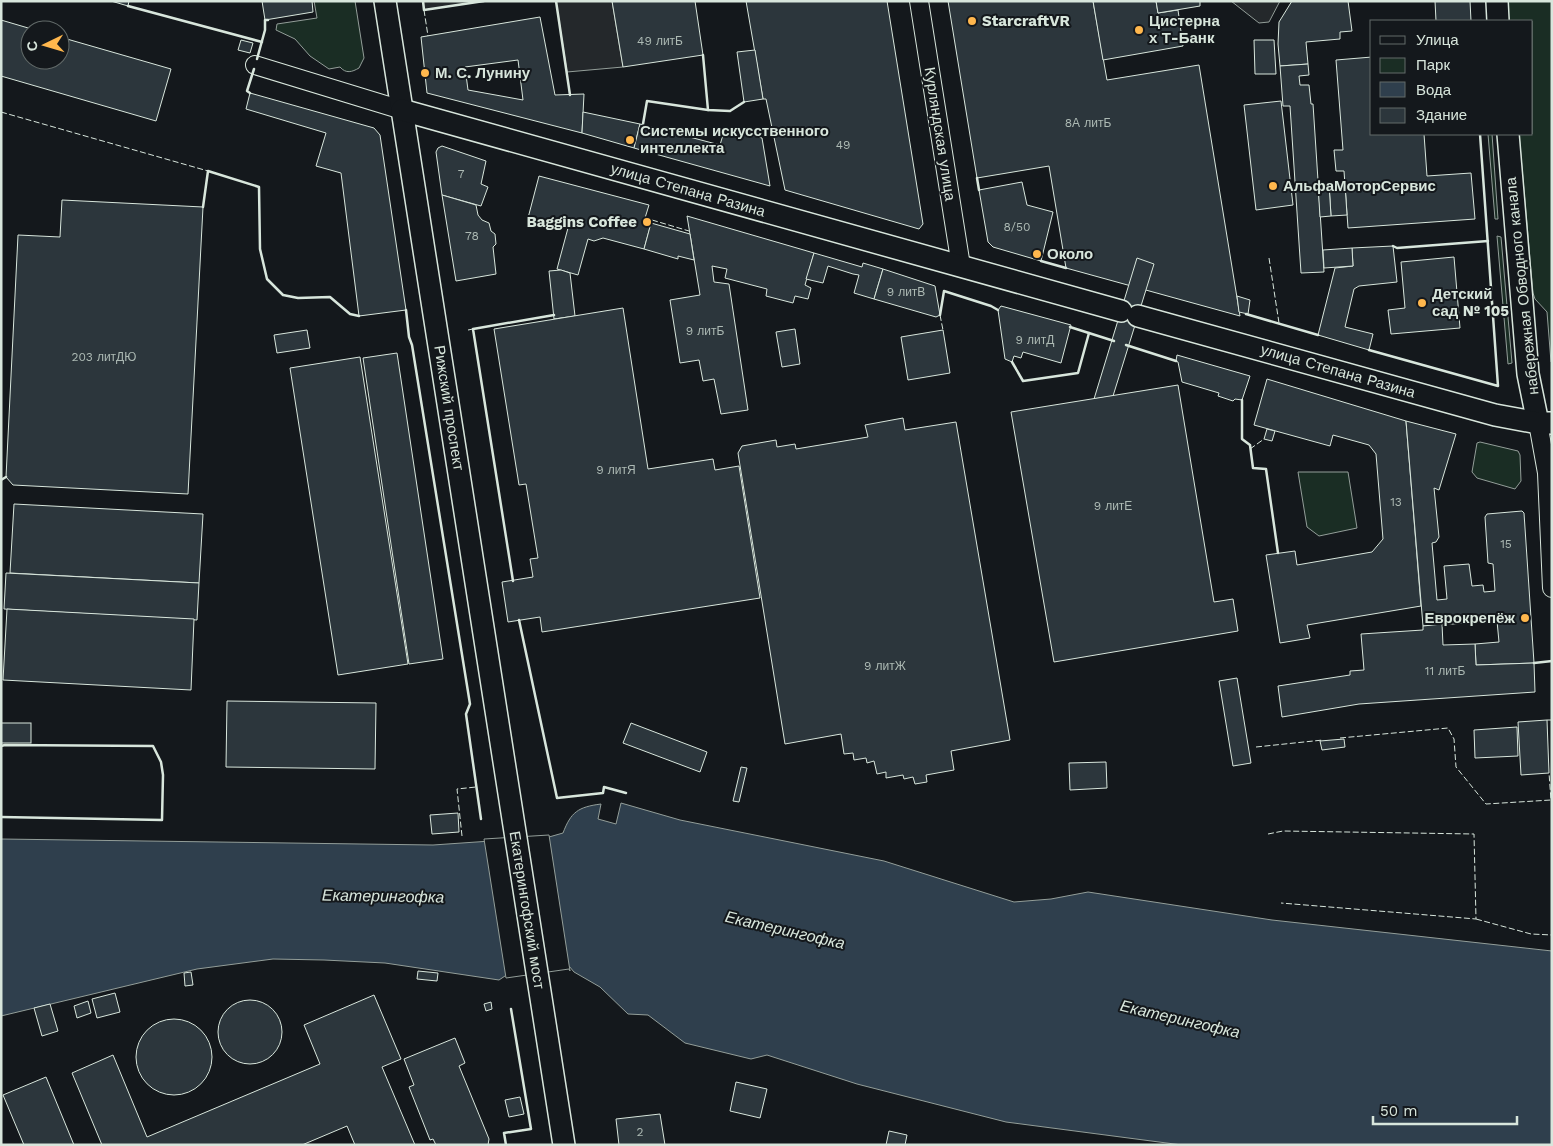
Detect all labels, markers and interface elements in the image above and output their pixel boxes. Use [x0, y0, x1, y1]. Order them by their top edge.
place label: StarcraftVR [982, 12, 1070, 30]
place label: Цистерна х Т-Банк [1149, 12, 1220, 47]
marker: StarcraftVR [966, 15, 978, 27]
north arrow [20, 20, 70, 70]
legend [1370, 20, 1533, 135]
marker: Цистерна х Т-Банк [1133, 24, 1145, 36]
text: Улица [1416, 31, 1459, 49]
house number: 49 литБ [637, 34, 683, 48]
text: С [24, 40, 40, 52]
text: Парк [1416, 56, 1450, 74]
place label: М. С. Лунину [435, 64, 531, 82]
street label: Курляндская улица [921, 66, 960, 203]
marker: М. С. Лунину [419, 67, 431, 79]
text: Вода [1416, 81, 1452, 99]
text: Здание [1416, 106, 1467, 124]
house number: 8А литБ [1065, 116, 1111, 130]
place label: Системы искусственного интеллекта [640, 122, 829, 157]
marker: Системы искусственного интеллекта [624, 134, 636, 146]
house number: 49 [836, 138, 850, 152]
street label: улица Степана Разина [609, 159, 768, 221]
house number: 7 [458, 167, 465, 181]
street label: набережная Обводного канала [1502, 176, 1542, 396]
place label: АльфаМоторСервис [1283, 177, 1436, 195]
marker: АльфаМоторСервис [1267, 180, 1279, 192]
place label: Baggins Coffee [526, 213, 637, 231]
marker: Baggins Coffee [641, 216, 653, 228]
house number: 8/50 [1003, 220, 1031, 234]
house number: 78 [465, 229, 479, 243]
place label: Около [1047, 245, 1093, 263]
marker: Около [1031, 248, 1043, 260]
house number: 9 литВ [887, 285, 925, 299]
place label: Детский сад № 105 [1432, 285, 1509, 320]
marker: Детский сад № 105 [1416, 297, 1428, 309]
house number: 9 литБ [686, 324, 724, 338]
house number: 9 литД [1016, 333, 1054, 347]
street label: улица Степана Разина [1259, 340, 1418, 402]
street label: Рижский проспект [430, 344, 468, 472]
house number: 203 литДЮ [72, 350, 136, 364]
house number: 9 литЯ [596, 463, 636, 477]
house number: 13 [1390, 495, 1402, 509]
house number: 9 литЕ [1094, 499, 1132, 513]
house number: 15 [1500, 537, 1512, 551]
place label: Еврокрепёж [1424, 609, 1515, 627]
marker: Еврокрепёж [1519, 612, 1531, 624]
house number: 9 литЖ [864, 659, 906, 673]
house number: 11 литБ [1425, 664, 1465, 678]
street label: Екатерингофский мост [506, 830, 548, 990]
water label: Екатерингофка [322, 885, 444, 907]
water label: Екатерингофка [723, 907, 847, 953]
water label: Екатерингофка [1118, 996, 1242, 1042]
scale bar [1373, 1094, 1517, 1126]
text: 50 m [1380, 1102, 1417, 1120]
house number: 2 [637, 1125, 644, 1139]

